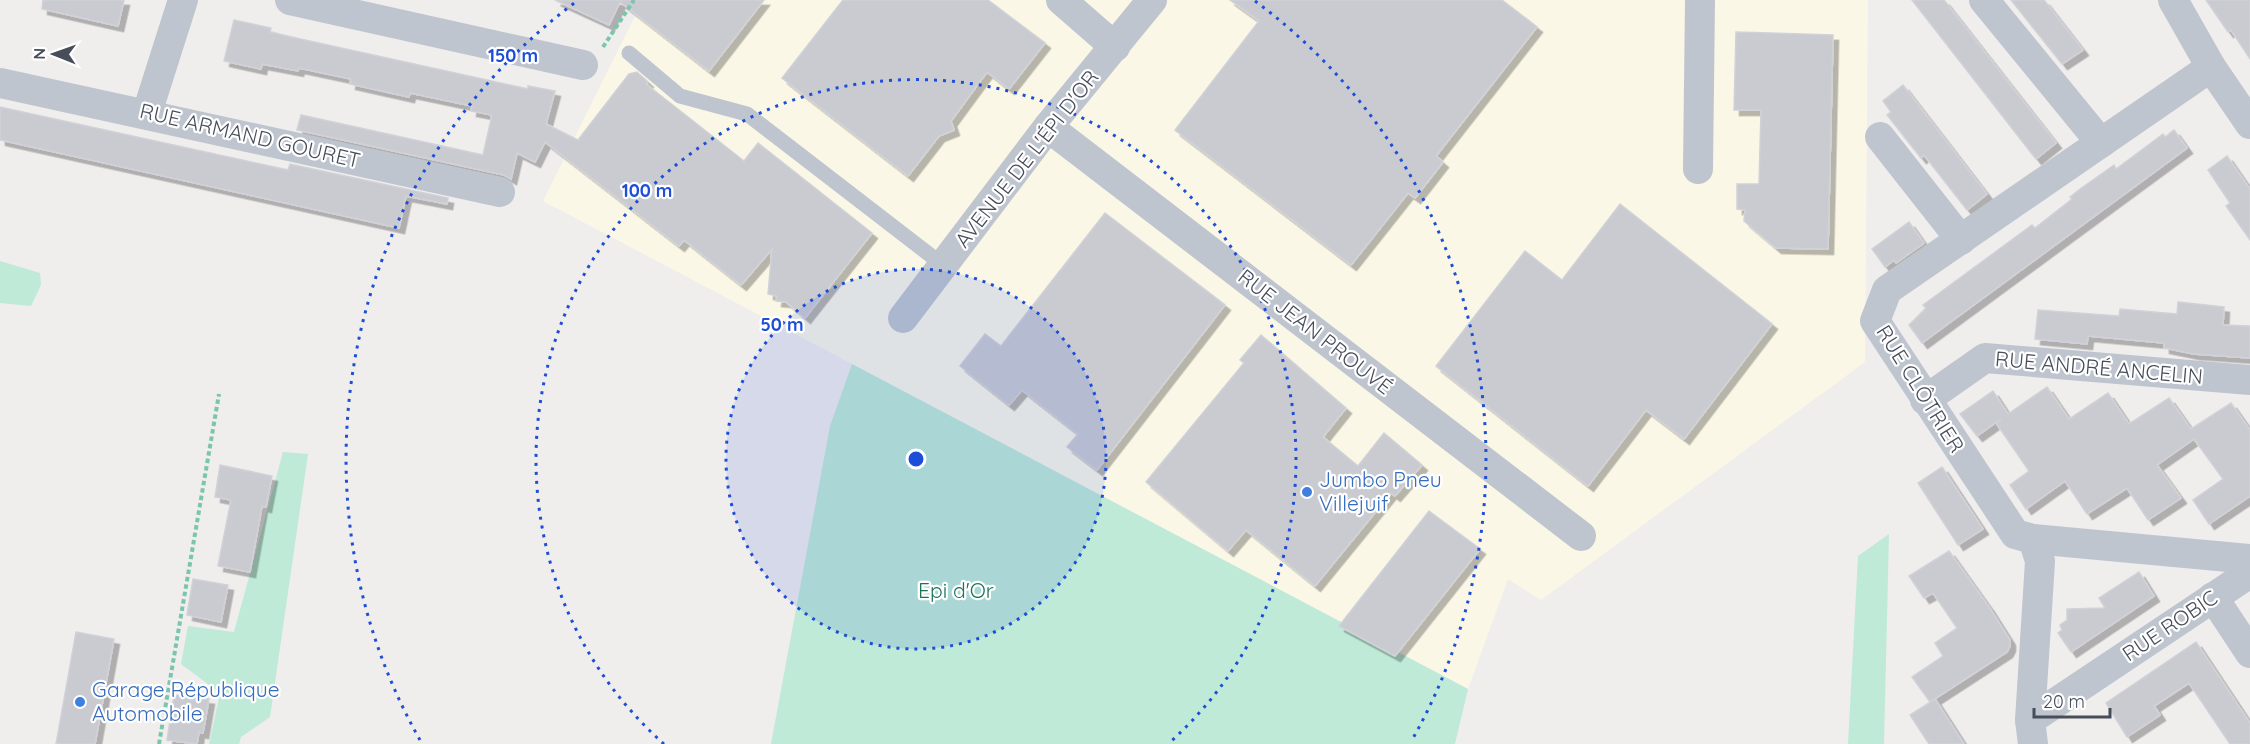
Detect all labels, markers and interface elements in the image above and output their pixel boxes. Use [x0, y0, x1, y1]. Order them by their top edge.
north arrow [24, 24, 84, 84]
text: 150 m [488, 44, 538, 67]
text: N [29, 48, 49, 60]
street label: AVENUE DE L'ÉPI D'OR [949, 64, 1104, 252]
street label: RUE ARMAND GOURET [137, 97, 363, 173]
text: 100 m [622, 179, 672, 202]
street label: RUE JEAN PROUVÉ [1233, 263, 1398, 399]
text: 50 m [760, 313, 804, 336]
street label: RUE CLÔTRIER [1871, 320, 1970, 457]
street label: RUE ANDRÉ ANCELIN [1994, 345, 2204, 389]
centre of rings [906, 449, 926, 469]
place label: Jumbo Pneu Villejuif [1319, 466, 1442, 516]
marker: Jumbo Pneu Villejuif [1300, 485, 1314, 499]
park label: Epi d'Or [918, 577, 994, 603]
street label: RUE ROBIC [2117, 584, 2222, 666]
place label: Garage République Automobile [92, 676, 280, 726]
scale bar [2034, 681, 2110, 719]
text: 20 m [2043, 690, 2085, 713]
marker: Garage République Automobile [73, 695, 87, 709]

